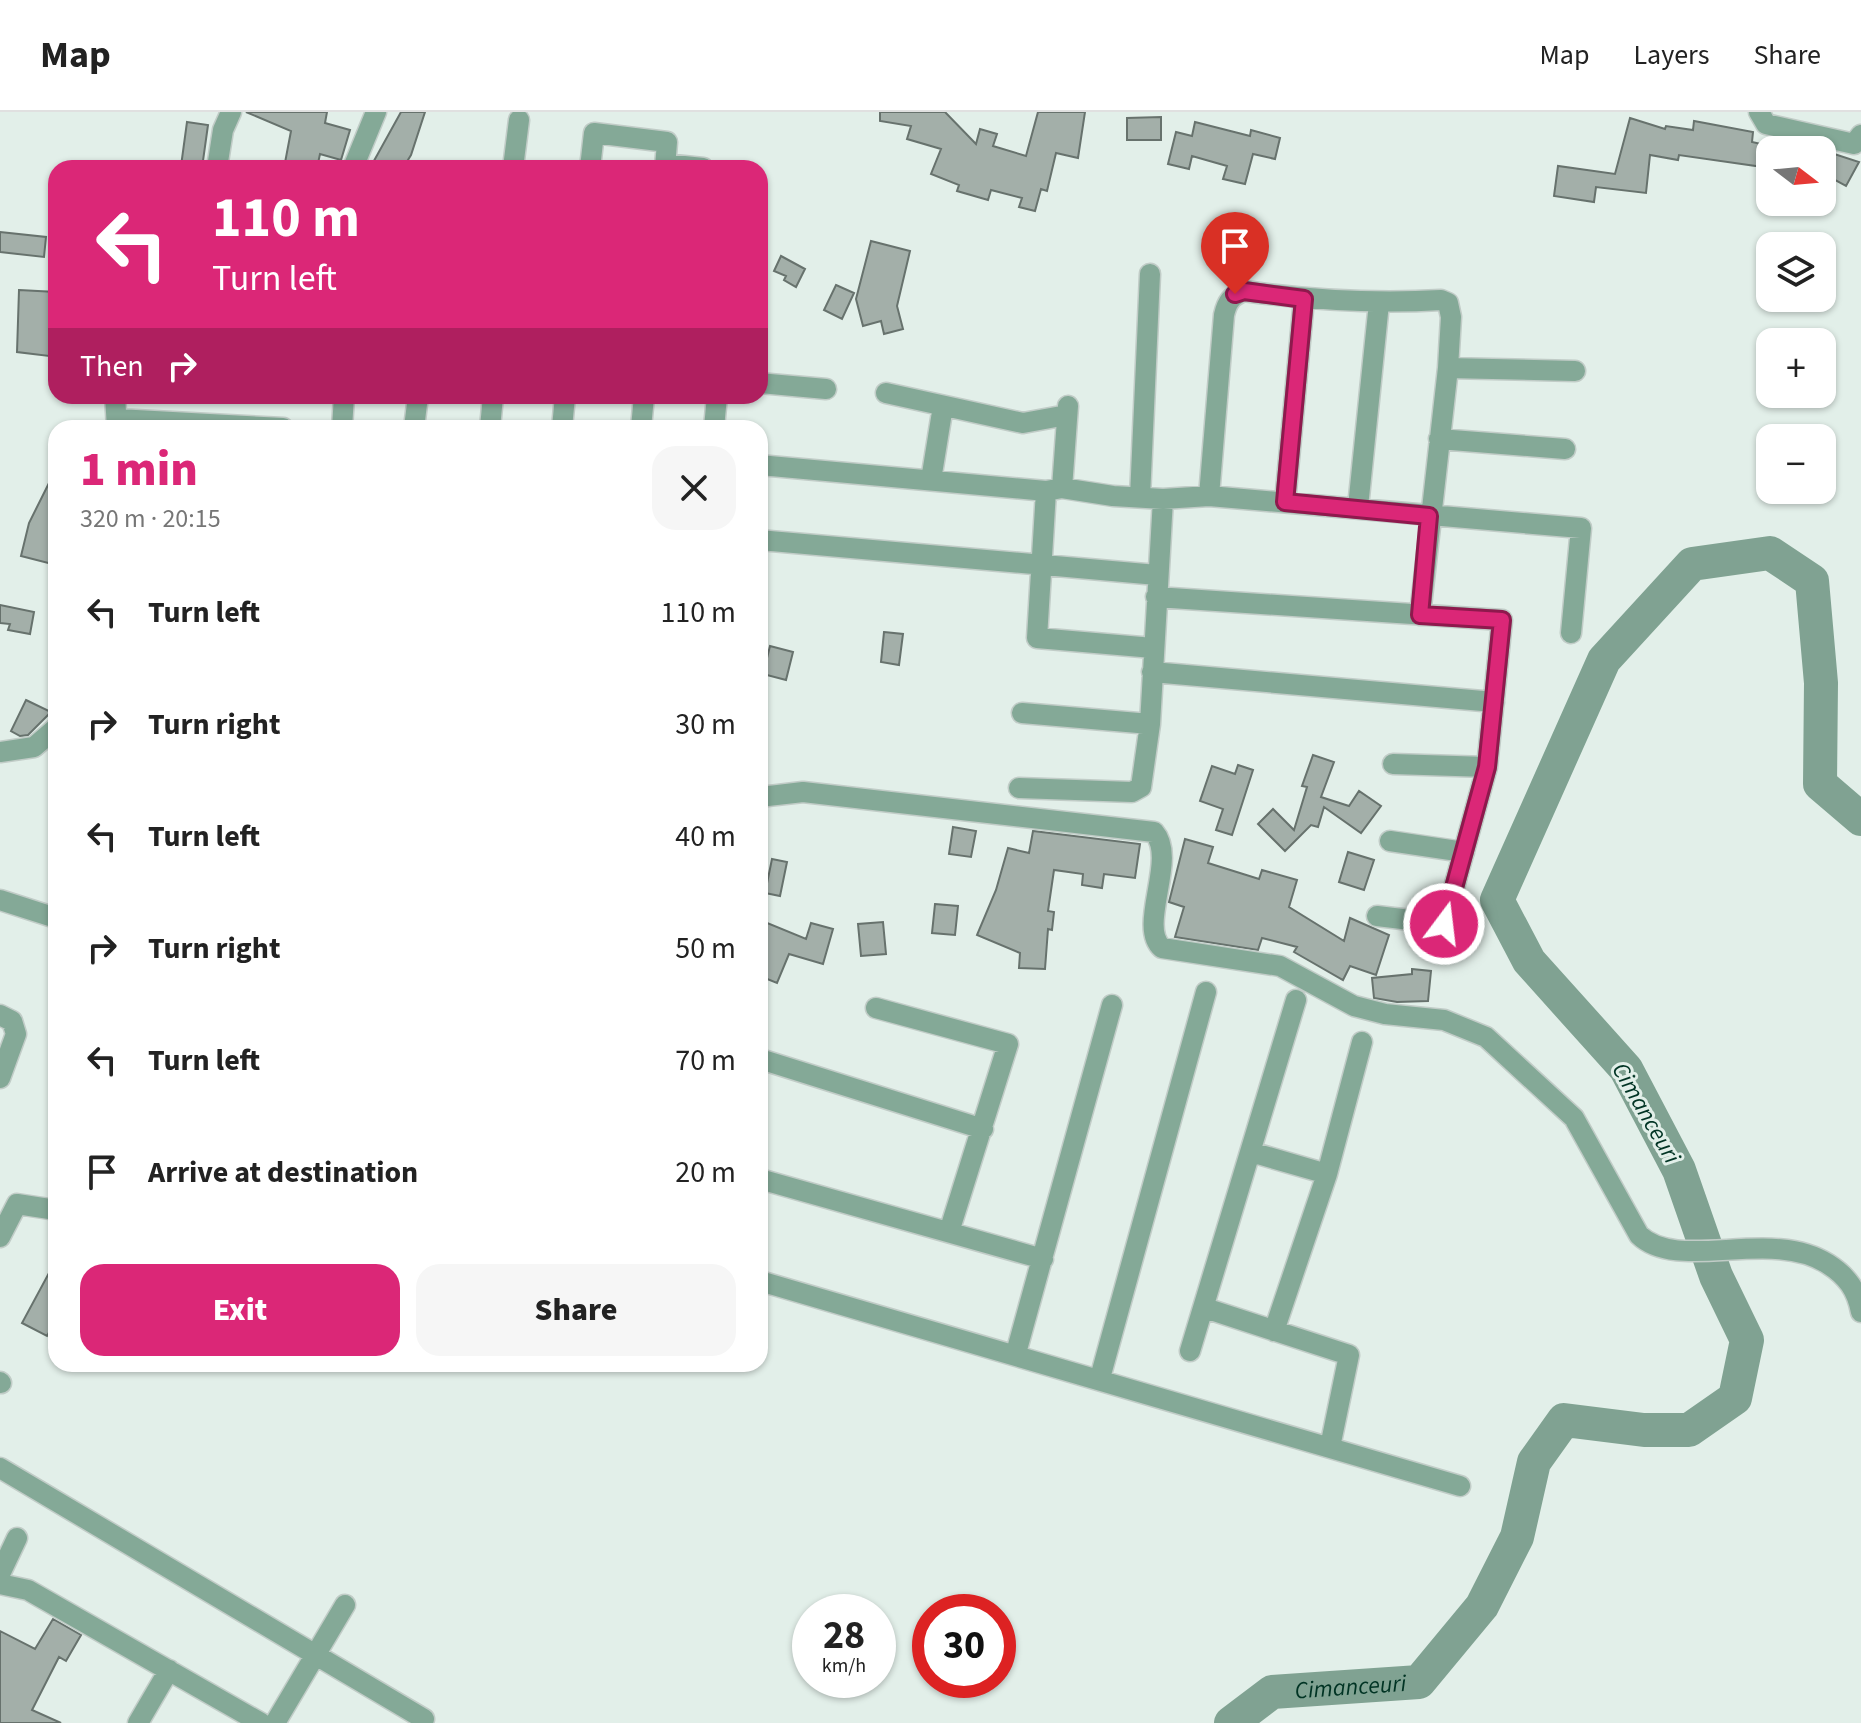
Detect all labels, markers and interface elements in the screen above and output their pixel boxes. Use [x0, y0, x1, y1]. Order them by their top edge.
text: Map [40, 28, 111, 82]
text: Map [1539, 35, 1589, 75]
text: Layers [1633, 35, 1709, 75]
text: Share [1753, 35, 1821, 75]
north arrow [1756, 136, 1836, 216]
map controls [1756, 136, 1836, 504]
text: 110 m [212, 179, 360, 258]
icon: left [80, 192, 184, 296]
pin [1201, 212, 1269, 294]
icon: arrive [1213, 224, 1257, 268]
button: layers [1756, 232, 1836, 312]
text: Turn left [212, 253, 337, 304]
button: + [1756, 328, 1836, 408]
icon: right [160, 344, 204, 388]
text: Then [80, 345, 144, 388]
button: − [1756, 424, 1836, 504]
text: 1 min [80, 436, 198, 504]
button: close [652, 446, 736, 530]
text: 320 m · 20:15 [80, 500, 221, 537]
icon: left [80, 590, 124, 634]
text: Turn left [148, 591, 260, 634]
text: 110 m [660, 591, 736, 634]
icon: right [80, 702, 124, 746]
text: Turn right [148, 703, 280, 746]
text: 30 m [675, 703, 736, 746]
icon: left [80, 814, 124, 858]
text: Turn left [148, 815, 260, 858]
text: 40 m [675, 815, 736, 858]
position arrow [1402, 882, 1486, 966]
icon: right [80, 926, 124, 970]
text: Turn right [148, 927, 280, 970]
text: 50 m [675, 927, 736, 970]
icon: left [80, 1038, 124, 1082]
text: Turn left [148, 1039, 260, 1082]
text: 70 m [675, 1039, 736, 1082]
water label: Cimanceuri [1603, 1056, 1689, 1170]
icon: arrive [80, 1150, 124, 1194]
text: Arrive at destination [148, 1151, 418, 1194]
text: 20 m [675, 1151, 736, 1194]
button: Exit [80, 1264, 400, 1356]
button: Share [416, 1264, 736, 1356]
speed limit sign: 30 [912, 1594, 1016, 1698]
text: 28 [823, 1607, 865, 1664]
text: km/h [822, 1652, 866, 1680]
water label: Cimanceuri [1294, 1665, 1408, 1708]

